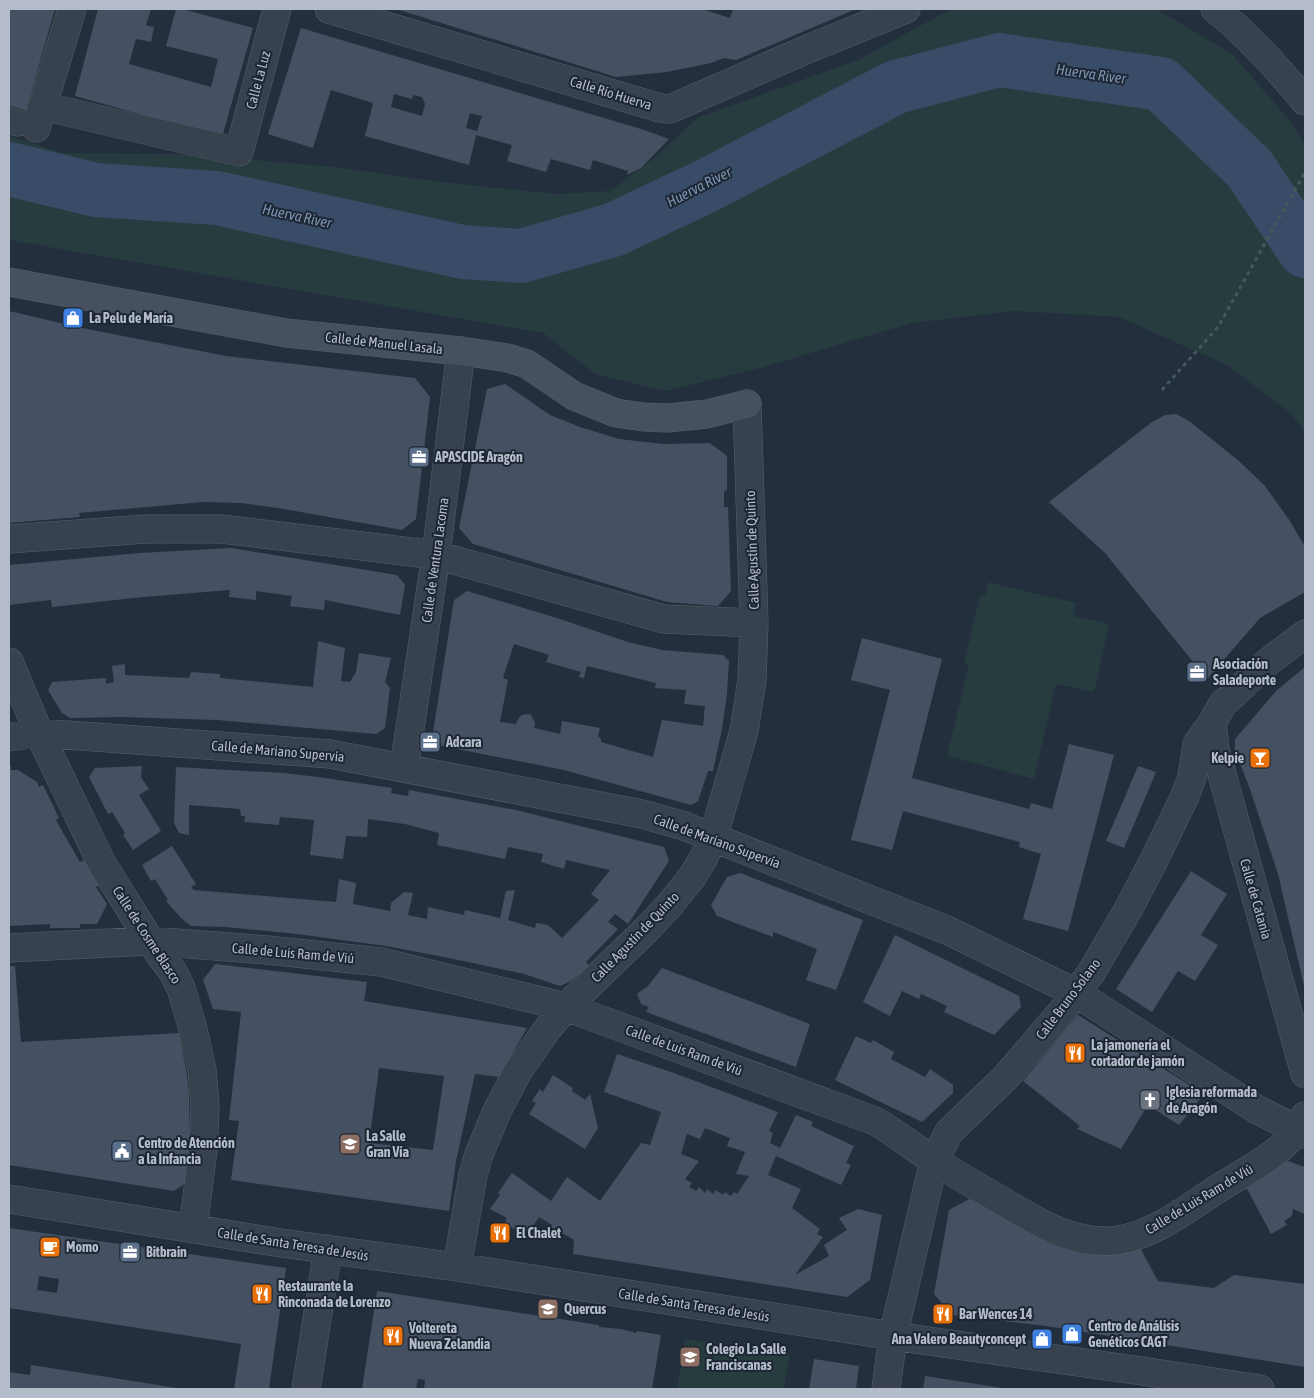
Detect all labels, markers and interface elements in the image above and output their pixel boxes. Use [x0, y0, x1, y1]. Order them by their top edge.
street label: Calle La Luz [243, 49, 273, 111]
water label: Huerva River [1055, 60, 1128, 87]
street label: Calle Río Huerva [568, 73, 654, 113]
water label: Huerva River [664, 163, 735, 210]
water label: Huerva River [261, 200, 334, 231]
shop icon: La Pelu de María [61, 306, 85, 330]
place label: La Pelu de María [89, 310, 173, 326]
street label: Calle de Manuel Lasala [324, 329, 444, 357]
office icon: APASCIDE Aragón [407, 445, 431, 469]
place label: APASCIDE Aragón [434, 449, 523, 465]
street label: Calle Agustín de Quinto [742, 490, 762, 610]
street label: Calle de Ventura Lacoma [418, 496, 452, 624]
place label: Asociación Saladeporte [1212, 656, 1276, 688]
office icon: Asociación Saladeporte [1185, 660, 1209, 684]
office icon: Adcara [418, 730, 442, 754]
place label: Adcara [445, 734, 482, 750]
street label: Calle de Mariano Supervía [211, 737, 345, 765]
bar icon: Kelpie [1248, 746, 1272, 770]
place label: Kelpie [1211, 750, 1244, 766]
street label: Calle de Mariano Supervía [652, 811, 782, 871]
street label: Calle de Catania [1237, 857, 1275, 941]
street label: Calle de Cosme Blasco [110, 883, 184, 987]
street label: Calle Agustín de Quinto [588, 889, 682, 985]
street label: Calle de Luis Ram de Viú [231, 940, 355, 966]
street label: Calle Bruno Solano [1032, 955, 1104, 1043]
street label: Calle de Luis Ram de Viú [624, 1021, 744, 1079]
place label: La jamonería el cortador de jamón [1091, 1037, 1185, 1069]
restaurant icon: La jamonería el cortador de jamón [1063, 1041, 1087, 1065]
place label: Iglesia reformada de Aragón [1166, 1084, 1257, 1116]
church icon: Iglesia reformada de Aragón [1138, 1088, 1162, 1112]
place label: La Salle Gran Vía [366, 1128, 410, 1160]
school or university icon: La Salle Gran Vía [338, 1132, 362, 1156]
place label: Centro de Atención a la Infancia [138, 1135, 235, 1167]
public building icon: Centro de Atención a la Infancia [110, 1139, 134, 1163]
street label: Calle de Luis Ram de Viú [1142, 1161, 1256, 1237]
restaurant icon: El Chalet [488, 1221, 512, 1245]
street label: Calle de Santa Teresa de Jesús [216, 1224, 370, 1264]
place label: El Chalet [516, 1225, 561, 1241]
cafe icon: Momo [38, 1235, 62, 1259]
place label: Momo [66, 1239, 99, 1255]
office icon: Bitbrain [118, 1240, 142, 1264]
place label: Bitbrain [146, 1244, 187, 1260]
place label: Restaurante la Rinconada de Lorenzo [278, 1278, 391, 1310]
restaurant icon: Restaurante la Rinconada de Lorenzo [250, 1282, 274, 1306]
street label: Calle de Santa Teresa de Jesús [617, 1285, 771, 1325]
school or university icon: Quercus [536, 1297, 560, 1321]
place label: Quercus [564, 1301, 606, 1317]
restaurant icon: Bar Wences 14 [931, 1302, 955, 1326]
place label: Bar Wences 14 [959, 1306, 1033, 1322]
place label: Centro de Análisis Genéticos CAGT [1088, 1318, 1179, 1350]
place label: Voltereta Nueva Zelandia [408, 1320, 491, 1352]
shop icon: Centro de Análisis Genéticos CAGT [1060, 1322, 1084, 1346]
restaurant icon: Voltereta Nueva Zelandia [381, 1324, 405, 1348]
shop icon: Ana Valero Beautyconcept [1030, 1327, 1054, 1351]
place label: Ana Valero Beautyconcept [891, 1331, 1026, 1347]
place label: Colegio La Salle Franciscanas [706, 1341, 786, 1373]
school or university icon: Colegio La Salle Franciscanas [678, 1345, 702, 1369]

